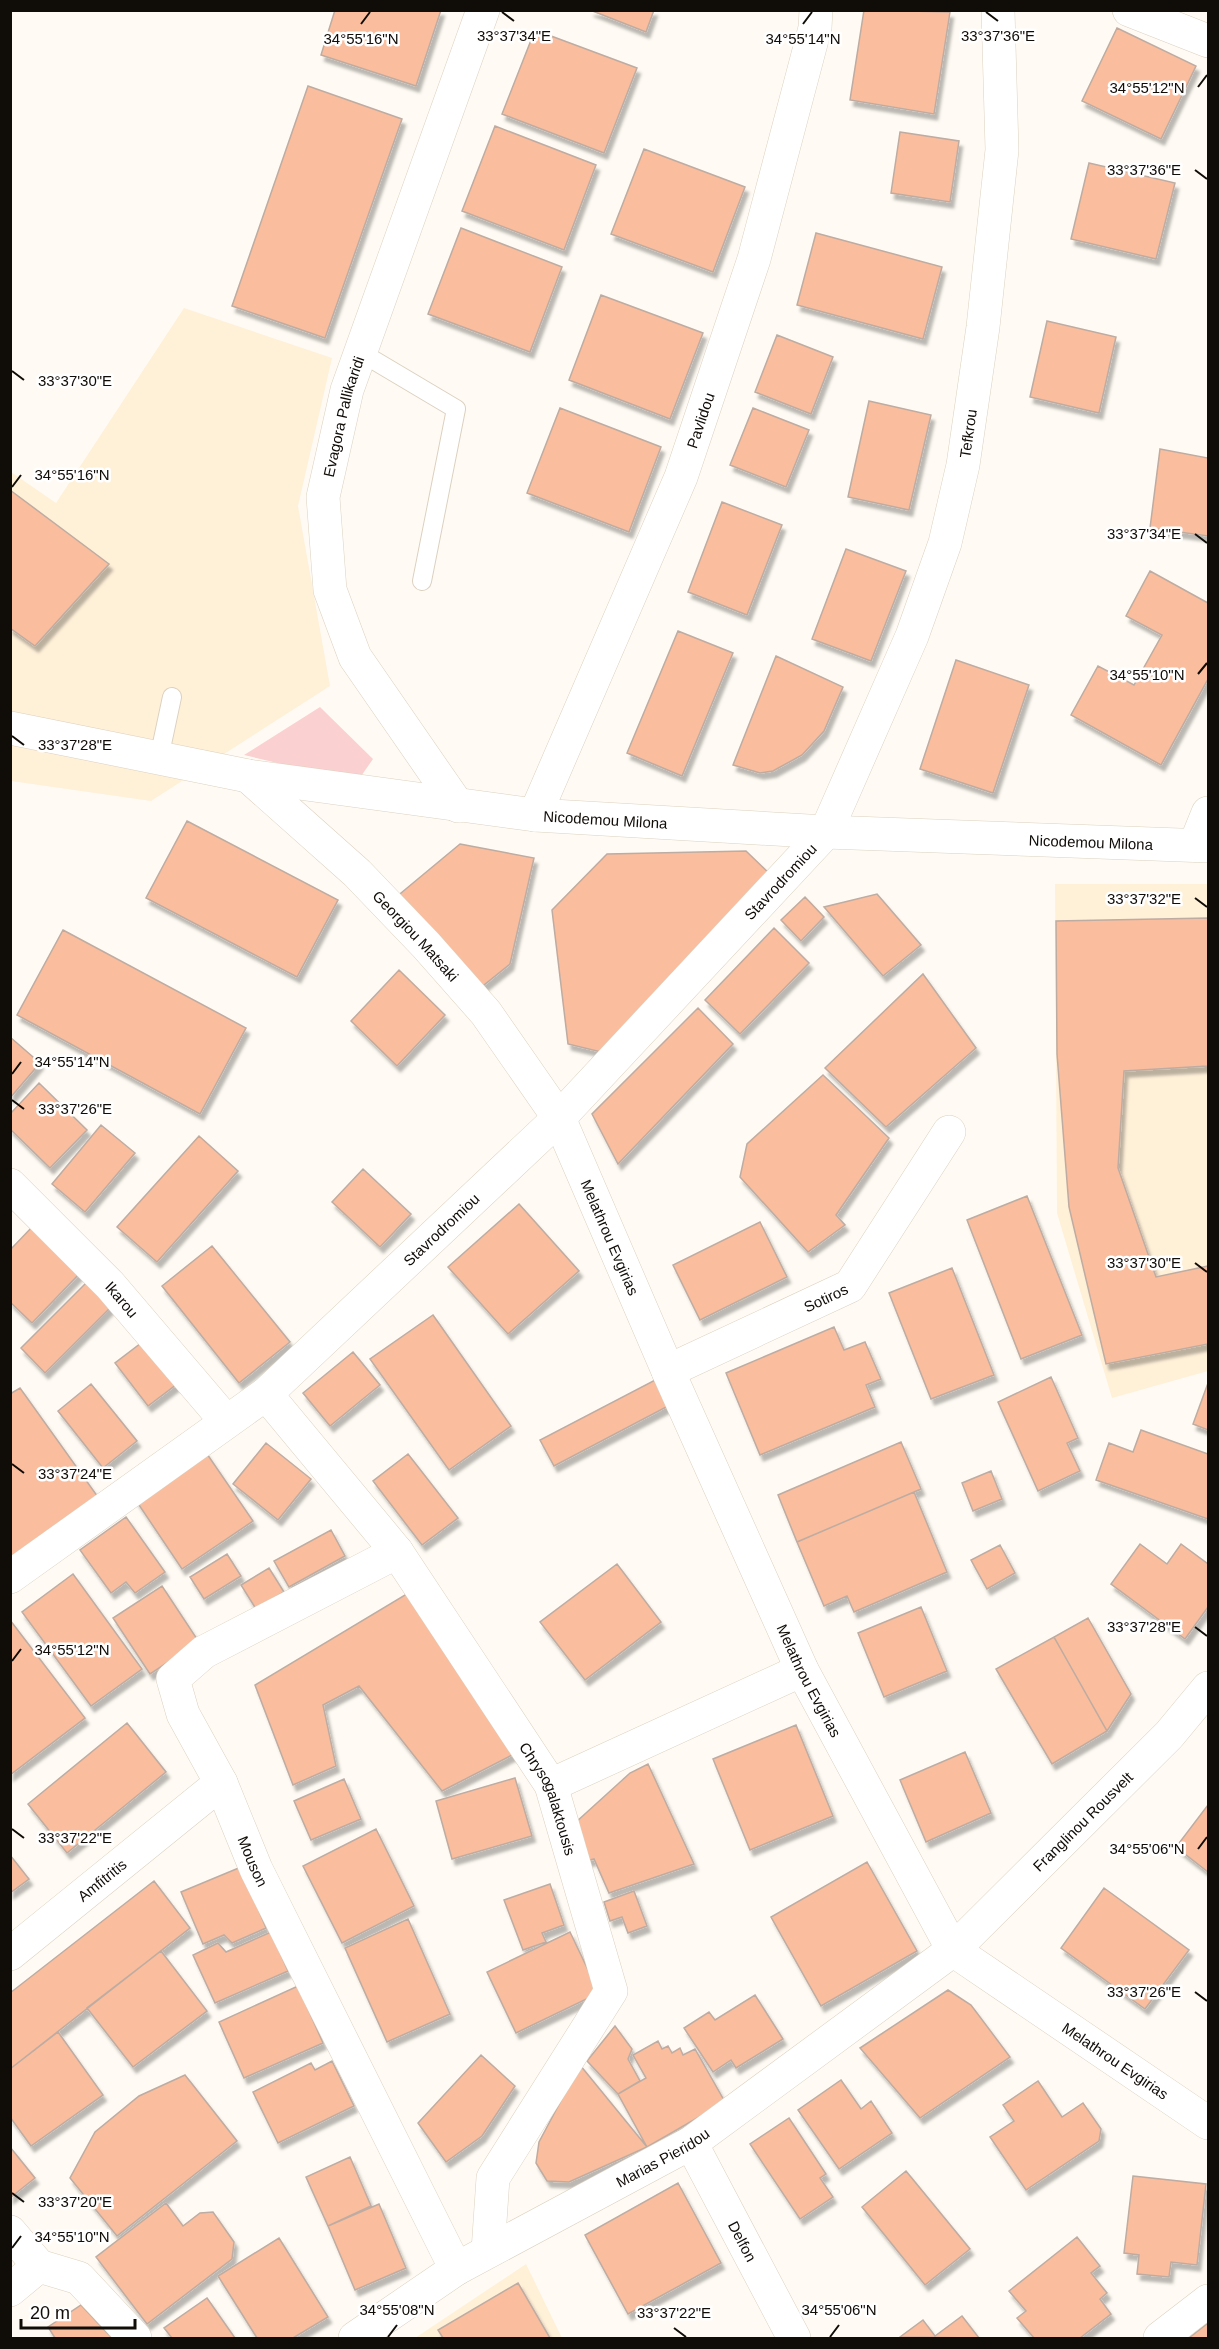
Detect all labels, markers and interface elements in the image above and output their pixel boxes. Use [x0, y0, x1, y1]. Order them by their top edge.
text: 33°37'34"E [477, 27, 551, 44]
text: 33°37'36"E [961, 27, 1035, 44]
text: 34°55'16"N [323, 30, 399, 47]
text: 34°55'14"N [765, 30, 841, 47]
text: 34°55'12"N [1109, 79, 1185, 96]
text: 33°37'36"E [1107, 161, 1181, 178]
street label: Evagora Pallikaridi [319, 354, 367, 478]
text: 33°37'30"E [38, 372, 112, 389]
street label: Pavlidou [683, 390, 717, 450]
street label: Tefkrou [956, 408, 979, 459]
text: 34°55'16"N [34, 466, 110, 483]
text: 33°37'34"E [1107, 525, 1181, 542]
text: 34°55'10"N [1109, 666, 1185, 683]
text: 33°37'28"E [38, 736, 112, 753]
street label: Nicodemou Milona [543, 807, 669, 831]
street label: Nicodemou Milona [1028, 831, 1154, 853]
street label: Stavrodromiou [740, 840, 819, 923]
street label: Georgiou Matsaki [370, 887, 462, 984]
text: 33°37'32"E [1107, 890, 1181, 907]
text: 34°55'14"N [34, 1053, 110, 1070]
text: 33°37'26"E [38, 1100, 112, 1117]
street label: Melathrou Evgirias [578, 1177, 643, 1298]
street label: Stavrodromiou [400, 1190, 482, 1269]
text: 33°37'30"E [1107, 1254, 1181, 1271]
street label: Ikarou [102, 1277, 142, 1321]
street label: Sotiros [801, 1280, 850, 1315]
text: 33°37'24"E [38, 1465, 112, 1482]
text: 33°37'28"E [1107, 1618, 1181, 1635]
street label: Melathrou Evgirias [774, 1621, 845, 1740]
text: 34°55'12"N [34, 1641, 110, 1658]
street label: Chrysogalaktousis [516, 1739, 580, 1857]
street label: Franglinou Rousvelt [1029, 1767, 1136, 1874]
text: 33°37'22"E [38, 1829, 112, 1846]
street label: Mouson [235, 1833, 272, 1889]
text: 34°55'06"N [1109, 1840, 1185, 1857]
street label: Amfitritis [74, 1855, 129, 1904]
text: 33°37'26"E [1107, 1983, 1181, 2000]
street label: Melathrou Evgirias [1059, 2018, 1172, 2102]
street label: Marias Pieridou [613, 2124, 712, 2190]
text: 33°37'20"E [38, 2193, 112, 2210]
street label: Delfon [725, 2218, 760, 2264]
text: 34°55'10"N [34, 2228, 110, 2245]
scale bar [21, 2292, 135, 2330]
text: 34°55'08"N [359, 2301, 435, 2318]
text: 34°55'06"N [801, 2301, 877, 2318]
text: 20 m [30, 2303, 70, 2323]
text: 33°37'22"E [637, 2304, 711, 2321]

